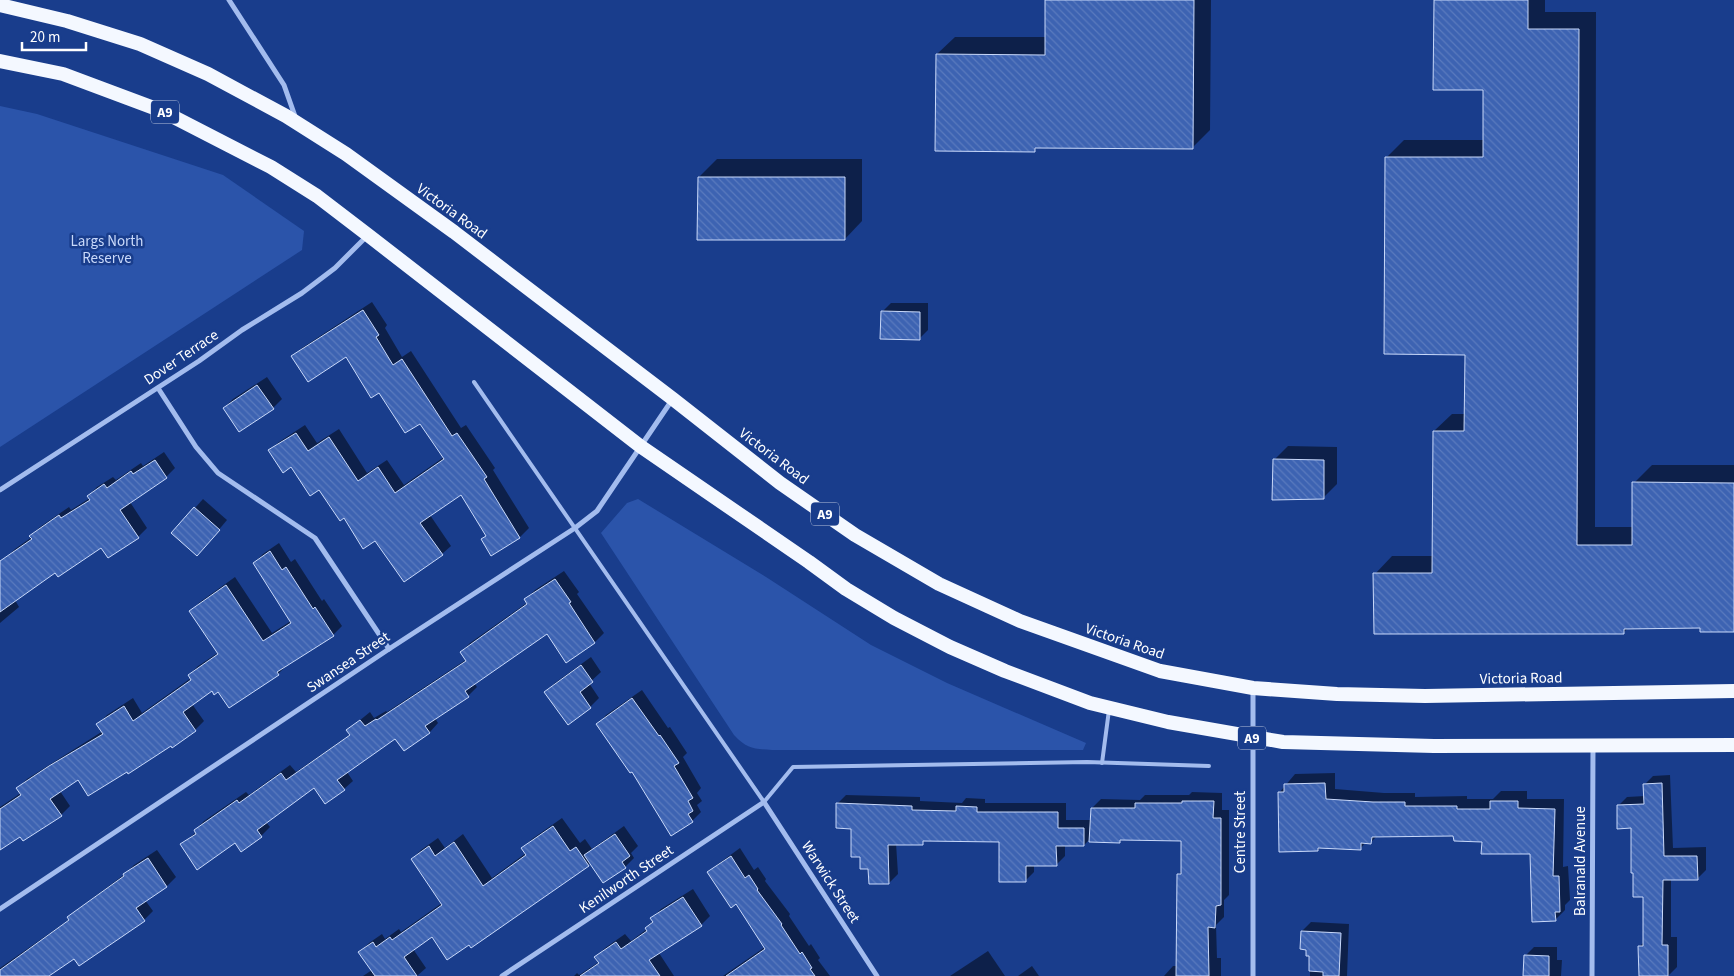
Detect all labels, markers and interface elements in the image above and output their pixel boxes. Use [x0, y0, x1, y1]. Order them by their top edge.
scale bar [22, 20, 86, 52]
text: 20 m [30, 27, 60, 48]
road number: A9 [151, 100, 179, 124]
street label: Victoria Road [412, 179, 491, 244]
park label: Largs North Reserve [70, 231, 144, 269]
street label: Dover Terrace [140, 325, 223, 390]
street label: Victoria Road [734, 423, 813, 490]
road number: A9 [811, 502, 839, 526]
street label: Victoria Road [1082, 618, 1167, 665]
street label: Swansea Street [303, 627, 394, 698]
street label: Victoria Road [1479, 667, 1563, 690]
road number: A9 [1238, 726, 1266, 750]
street label: Centre Street [1230, 791, 1251, 873]
street label: Balranald Avenue [1570, 806, 1591, 916]
street label: Warwick Street [796, 837, 865, 927]
street label: Kenilworth Street [575, 840, 678, 919]

